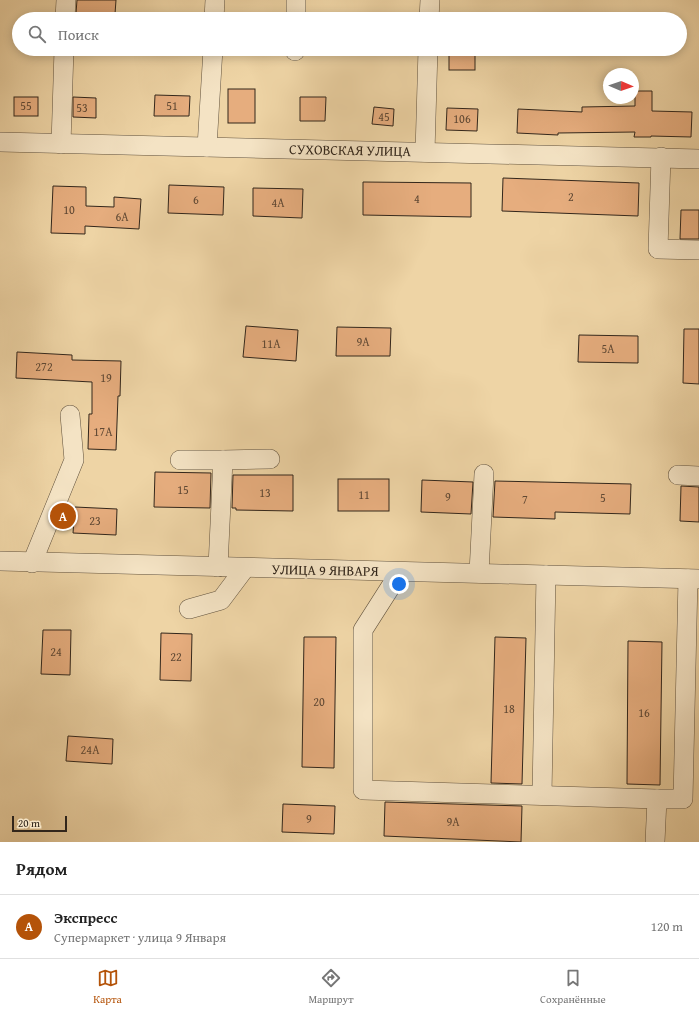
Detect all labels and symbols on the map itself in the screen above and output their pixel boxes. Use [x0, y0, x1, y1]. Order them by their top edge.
north arrow [603, 68, 639, 104]
house number: 55 [20, 97, 32, 114]
house number: 51 [166, 97, 178, 114]
house number: 53 [76, 99, 88, 116]
house number: 45 [378, 108, 390, 125]
house number: 106 [453, 110, 471, 127]
street label: СУХОВСКАЯ УЛИЦА [289, 139, 411, 161]
house number: 2 [568, 188, 574, 205]
house number: 4 [414, 190, 420, 207]
house number: 6 [193, 191, 199, 208]
house number: 4А [271, 194, 285, 211]
house number: 10 [63, 201, 75, 218]
house number: 6А [115, 208, 129, 225]
house number: 9А [356, 333, 370, 350]
house number: 11А [262, 335, 281, 352]
house number: 5А [601, 340, 615, 357]
house number: 272 [35, 358, 53, 375]
house number: 19 [100, 369, 112, 386]
house number: 17А [94, 423, 113, 440]
house number: 15 [177, 481, 189, 498]
house number: 13 [259, 484, 271, 501]
house number: 11 [358, 486, 370, 503]
house number: 9 [445, 488, 451, 505]
house number: 5 [600, 489, 606, 506]
house number: 7 [522, 491, 528, 508]
pin: A [50, 501, 76, 531]
house number: 23 [89, 512, 101, 529]
street label: УЛИЦА 9 ЯНВАРЯ [271, 559, 379, 581]
your location [389, 574, 409, 594]
house number: 24 [50, 643, 62, 660]
house number: 22 [170, 648, 182, 665]
house number: 20 [313, 693, 325, 710]
house number: 18 [503, 700, 515, 717]
house number: 16 [638, 704, 650, 721]
house number: 24А [81, 741, 100, 758]
house number: 9 [306, 810, 312, 827]
house number: 9А [446, 813, 460, 830]
scale bar [12, 814, 67, 833]

